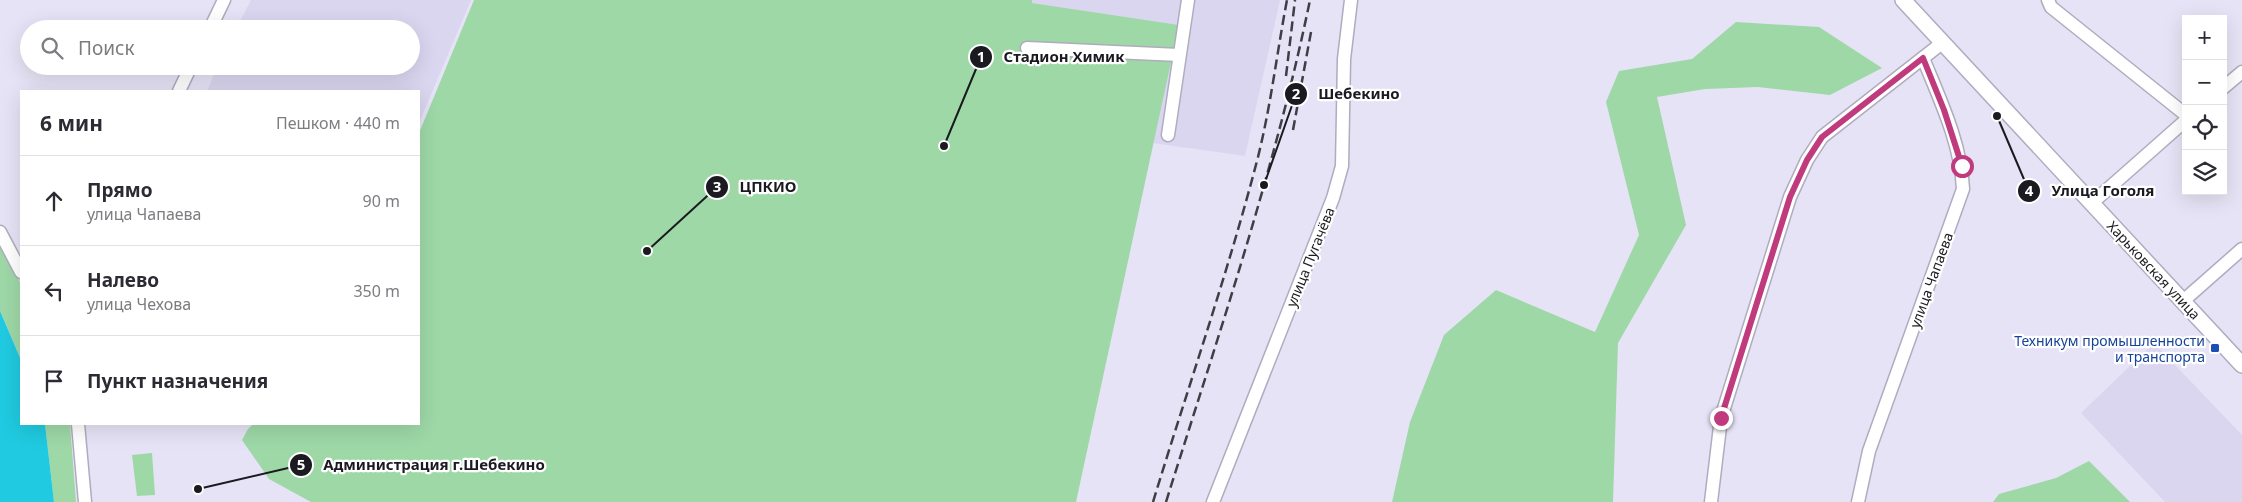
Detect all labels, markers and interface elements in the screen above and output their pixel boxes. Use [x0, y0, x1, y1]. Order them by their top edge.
map controls [2182, 15, 2227, 195]
button: + [2182, 15, 2227, 60]
search box [20, 20, 420, 75]
icon: search [38, 34, 66, 62]
text: Поиск [78, 35, 134, 61]
callout: Стадион Химик [969, 42, 1135, 72]
text: 1 [977, 46, 985, 66]
text: Стадион Химик [1004, 46, 1125, 66]
button: − [2182, 60, 2227, 105]
callout: Шебекино [1283, 79, 1409, 109]
text: 2 [1292, 83, 1301, 103]
text: Шебекино [1318, 83, 1400, 103]
button: locate [2182, 105, 2227, 150]
text: 6 мин [40, 109, 103, 137]
text: Пешком · 440 m [276, 112, 400, 134]
button: layers [2182, 150, 2227, 195]
route start [1951, 155, 1974, 178]
callout: ЦПКИО [705, 172, 807, 202]
text: 3 [713, 176, 721, 196]
text: ЦПКИО [740, 176, 797, 196]
callout: Улица Гоголя [2016, 176, 2164, 206]
text: Прямо [87, 177, 153, 203]
text: 4 [2025, 180, 2034, 200]
text: Улица Гоголя [2052, 180, 2154, 200]
icon: ahead [40, 187, 68, 215]
text: 90 m [363, 190, 400, 212]
text: улица Чапаева [87, 203, 202, 225]
street label: улица Пугачёва [1281, 204, 1339, 310]
street label: Харьковская улица [2103, 216, 2205, 324]
street label: улица Чапаева [1905, 230, 1957, 330]
text: Налево [87, 267, 159, 293]
icon: left [40, 277, 68, 305]
text: 350 m [353, 280, 400, 302]
text: улица Чехова [87, 293, 191, 315]
place label: Техникум промышленности и транспорта [2014, 331, 2205, 366]
marker: Техникум промышленности и транспорта [2209, 342, 2221, 354]
icon: arrive [40, 367, 68, 395]
text: Пункт назначения [87, 368, 268, 394]
route end [1710, 407, 1733, 430]
callout: Администрация г.Шебекино [288, 450, 555, 480]
text: 5 [297, 454, 305, 474]
text: Администрация г.Шебекино [323, 454, 545, 474]

